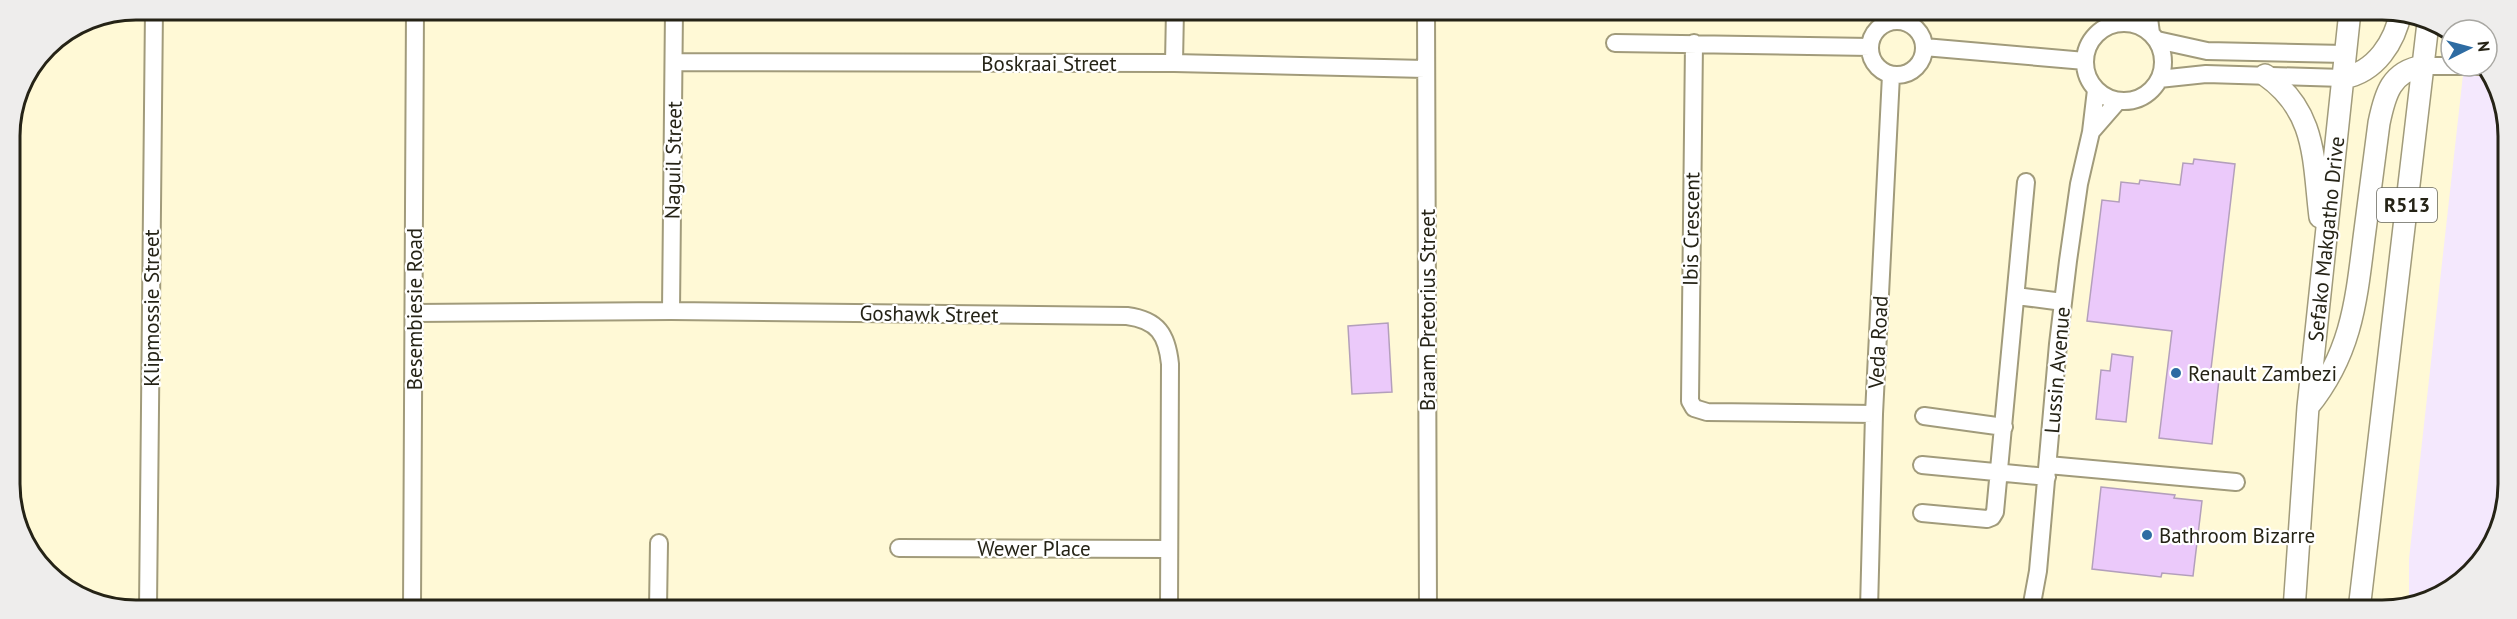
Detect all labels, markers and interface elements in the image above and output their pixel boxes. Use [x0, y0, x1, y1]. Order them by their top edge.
north arrow [2439, 18, 2499, 78]
text: N [2473, 40, 2494, 53]
street label: Boskraai Street [981, 50, 1117, 77]
street label: Naguil Street [658, 101, 688, 219]
street label: Sefako Makgatho Drive [2302, 135, 2350, 343]
street label: Ibis Crescent [1677, 172, 1705, 286]
road number: R513 [2377, 188, 2437, 222]
street label: Braam Pretorius Street [1414, 209, 1441, 411]
street label: Besembiesie Road [401, 228, 428, 390]
street label: Klipmossie Street [138, 229, 165, 387]
street label: Veda Road [1862, 295, 1894, 390]
street label: Goshawk Street [859, 299, 999, 329]
street label: Lussin Avenue [2038, 306, 2076, 434]
place label: Renault Zambezi [2188, 360, 2337, 387]
marker: Renault Zambezi [2169, 366, 2183, 380]
place label: Bathroom Bizarre [2159, 522, 2315, 549]
marker: Bathroom Bizarre [2140, 528, 2154, 542]
street label: Wewer Place [977, 535, 1091, 562]

